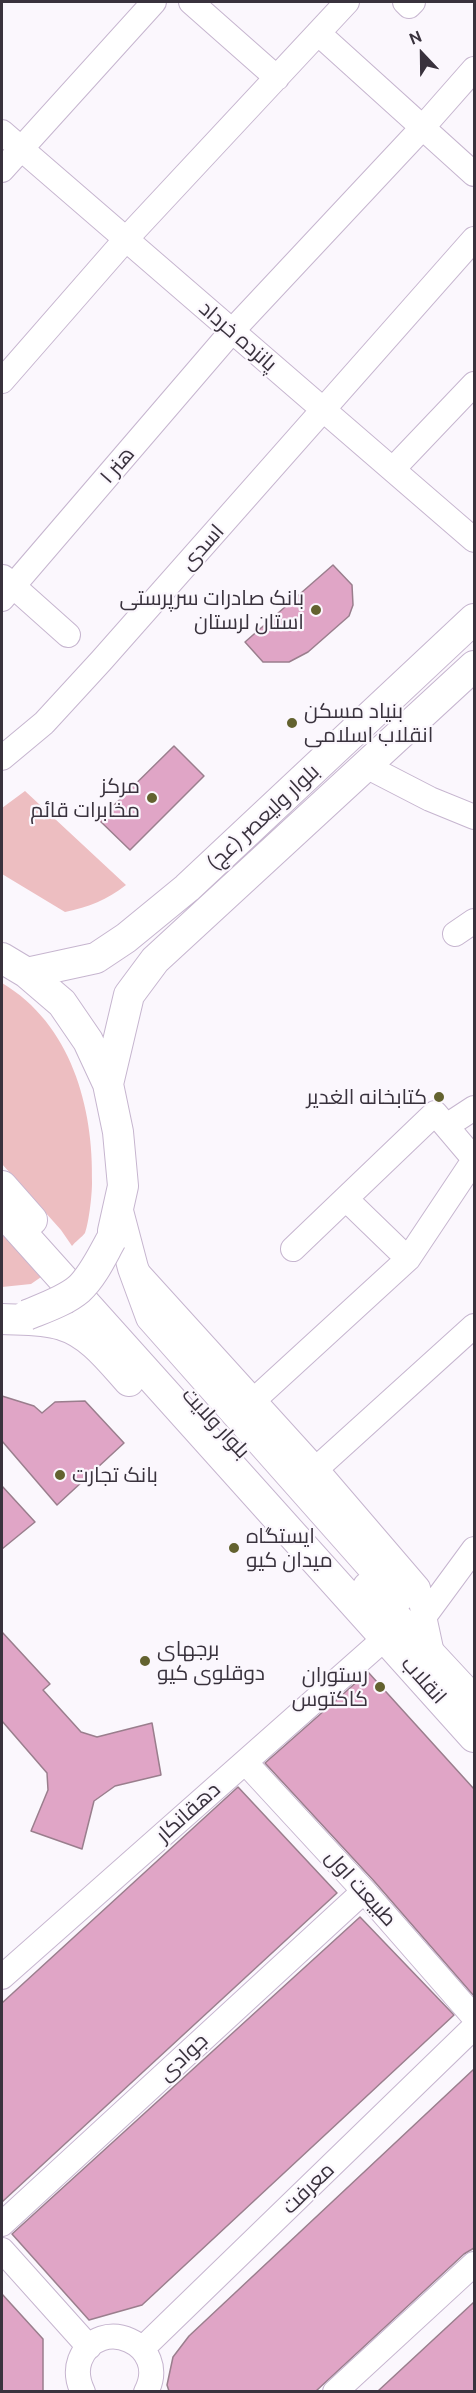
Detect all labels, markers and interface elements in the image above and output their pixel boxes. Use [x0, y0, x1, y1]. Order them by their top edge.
north arrow [392, 24, 452, 84]
text: N [406, 27, 424, 48]
street label: پانزده خرداد [194, 295, 282, 377]
street label: هنر ۱ [94, 441, 140, 489]
street label: اسدی [175, 519, 229, 575]
place label: بانک صادرات سرپرستی استان لرستان [119, 585, 304, 635]
marker: بانک صادرات سرپرستی استان لرستان [309, 603, 323, 617]
place label: بنیاد مسکن انقلاب اسلامی [304, 698, 433, 748]
marker: بنیاد مسکن انقلاب اسلامی [285, 716, 299, 730]
street label: بلوار ولیعصر (عج) [202, 759, 324, 875]
place label: مرکز مخابرات قائم [30, 773, 140, 823]
marker: مرکز مخابرات قائم [145, 791, 159, 805]
place label: کتابخانه الغدیر [307, 1084, 427, 1110]
marker: کتابخانه الغدیر [432, 1090, 446, 1104]
street label: بلوار ولایت [177, 1382, 255, 1464]
place label: بانک تجارت [72, 1462, 158, 1488]
marker: بانک تجارت [53, 1468, 67, 1482]
place label: ایستگاه میدان کیو [246, 1523, 333, 1573]
marker: ایستگاه میدان کیو [227, 1541, 241, 1555]
place label: برجهای دوقلوی کیو [157, 1636, 265, 1686]
street label: انقلاب [396, 1651, 452, 1709]
marker: برجهای دوقلوی کیو [138, 1654, 152, 1668]
place label: رستوران کاکتوس [292, 1662, 368, 1712]
marker: رستوران کاکتوس [373, 1680, 387, 1694]
street label: دهقانکار [151, 1777, 225, 1847]
street label: طبیعت اول [320, 1845, 402, 1931]
street label: جوادی [153, 2028, 213, 2086]
street label: معرفت [277, 2157, 339, 2219]

